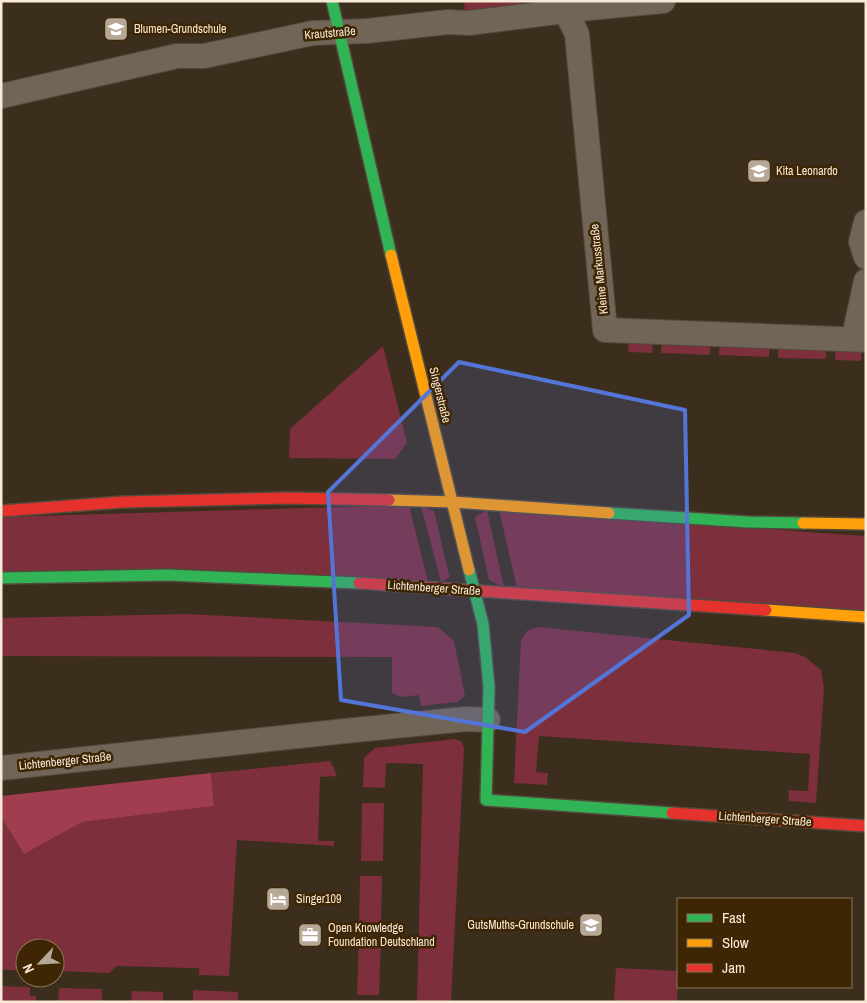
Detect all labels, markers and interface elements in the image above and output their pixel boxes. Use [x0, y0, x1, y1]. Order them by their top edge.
school or university icon: Blumen-Grundschule [103, 16, 129, 42]
place label: Blumen-Grundschule [134, 21, 226, 37]
street label: Krautstraße [304, 23, 356, 43]
school or university icon: Kita Leonardo [746, 158, 772, 184]
place label: Kita Leonardo [776, 163, 838, 179]
street label: Kleine Markusstraße [586, 223, 612, 315]
street label: Singerstraße [425, 365, 455, 425]
street label: Lichtenberger Straße [387, 577, 481, 599]
street label: Lichtenberger Straße [18, 748, 112, 774]
street label: Lichtenberger Straße [718, 808, 812, 830]
hotel icon: Singer109 [265, 886, 291, 912]
place label: Singer109 [296, 891, 341, 907]
legend [677, 898, 852, 988]
text: Fast [722, 907, 746, 928]
school or university icon: GutsMuths-Grundschule [578, 912, 604, 938]
place label: GutsMuths-Grundschule [467, 917, 574, 933]
place label: Open Knowledge Foundation Deutschland [328, 920, 435, 950]
office icon: Open Knowledge Foundation Deutschland [297, 922, 323, 948]
text: Slow [722, 932, 749, 953]
north arrow [15, 938, 65, 988]
text: Jam [722, 957, 745, 978]
text: N [18, 961, 38, 976]

